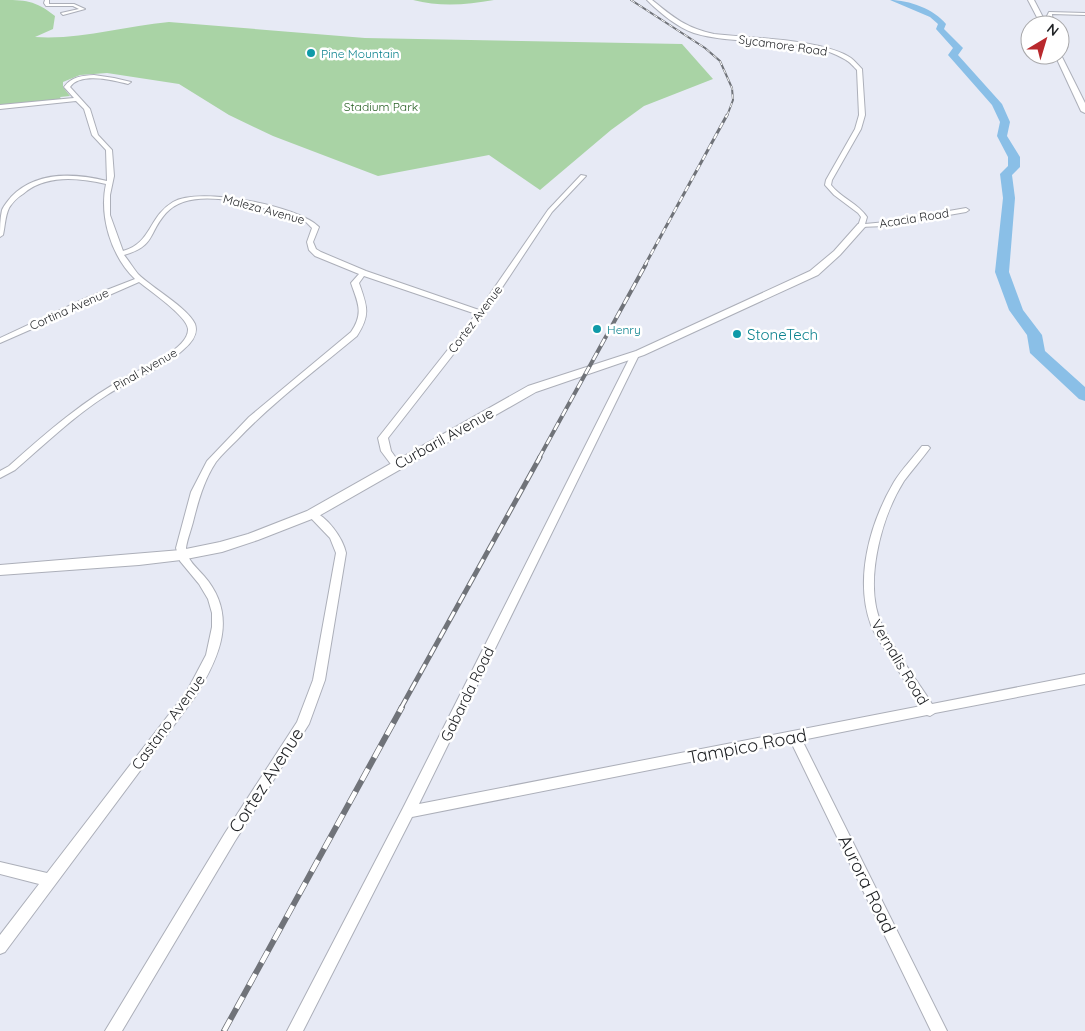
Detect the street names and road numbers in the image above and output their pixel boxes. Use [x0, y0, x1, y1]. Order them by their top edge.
street label: Sycamore Road [738, 31, 828, 59]
street label: Maleza Avenue [222, 191, 307, 227]
street label: Acacia Road [878, 205, 950, 231]
street label: Cortez Avenue [445, 282, 505, 356]
street label: Cortina Avenue [27, 285, 111, 333]
street label: Pinal Avenue [110, 345, 180, 393]
street label: Curbaril Avenue [391, 403, 497, 473]
street label: Vernalis Road [867, 616, 933, 708]
street label: Gabarda Road [436, 644, 498, 744]
street label: Castano Avenue [127, 671, 209, 773]
street label: Cortez Avenue [223, 723, 309, 837]
street label: Tampico Road [685, 723, 809, 769]
street label: Aurora Road [833, 831, 901, 937]

